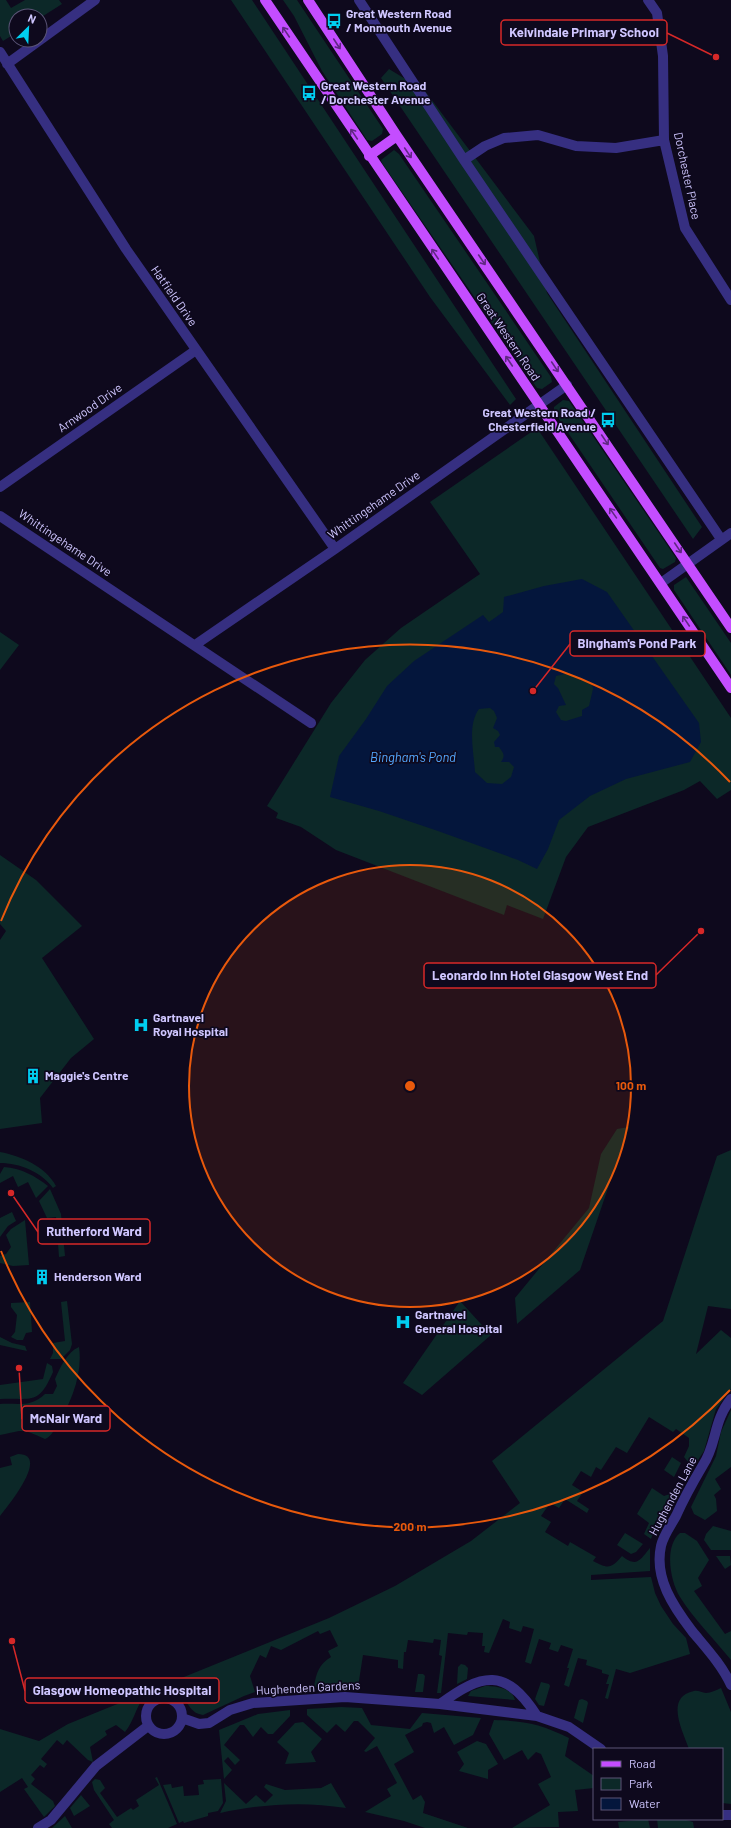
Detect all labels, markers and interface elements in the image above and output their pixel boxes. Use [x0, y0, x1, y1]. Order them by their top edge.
place label: Great Western Road / Monmouth Avenue [346, 6, 453, 34]
north arrow [8, 8, 48, 48]
text: N [26, 11, 38, 26]
bus stop icon: Great Western Road / Monmouth Avenue [325, 12, 343, 30]
callout: Kelvindale Primary School [501, 20, 667, 45]
text: Kelvindale Primary School [509, 24, 659, 40]
one-way arrow [282, 27, 290, 38]
one-way arrow [333, 38, 341, 49]
place label: Great Western Road / Dorchester Avenue [321, 78, 431, 106]
bus stop icon: Great Western Road / Dorchester Avenue [300, 84, 318, 102]
one-way arrow [350, 129, 359, 140]
street label: Dorchester Place [672, 131, 704, 221]
one-way arrow [404, 147, 412, 158]
one-way arrow [431, 248, 439, 259]
one-way arrow [478, 254, 486, 265]
street label: Hatfield Drive [149, 263, 201, 328]
street label: Great Western Road [474, 290, 543, 383]
one-way arrow [504, 355, 512, 367]
one-way arrow [551, 361, 559, 372]
street label: Arnwood Drive [55, 380, 124, 434]
place label: Great Western Road / Chesterfield Avenue [483, 405, 596, 433]
bus stop icon: Great Western Road / Chesterfield Avenue [599, 411, 617, 429]
one-way arrow [601, 434, 609, 445]
street label: Whittingehame Drive [325, 467, 422, 541]
street label: Whittingehame Drive [16, 506, 115, 578]
one-way arrow [609, 508, 617, 519]
one-way arrow [674, 542, 682, 553]
one-way arrow [682, 616, 690, 627]
callout: Bingham's Pond Park [570, 631, 705, 656]
text: Bingham's Pond Park [577, 635, 697, 651]
water label: Bingham's Pond [370, 749, 456, 765]
callout: Leonardo Inn Hotel Glasgow West End [424, 963, 656, 988]
text: Leonardo Inn Hotel Glasgow West End [432, 967, 648, 983]
place label: Gartnavel Royal Hospital [153, 1010, 228, 1038]
hospital icon: Gartnavel Royal Hospital [132, 1016, 150, 1034]
building icon: Maggie's Centre [24, 1067, 42, 1085]
place label: Maggie's Centre [45, 1068, 129, 1082]
text: 100 m [616, 1078, 646, 1092]
centre of rings [403, 1079, 417, 1093]
callout: Rutherford Ward [38, 1219, 150, 1244]
text: Rutherford Ward [46, 1223, 142, 1239]
building icon: Henderson Ward [33, 1268, 51, 1286]
place label: Henderson Ward [54, 1269, 142, 1283]
place label: Gartnavel General Hospital [415, 1307, 502, 1335]
hospital icon: Gartnavel General Hospital [394, 1313, 412, 1331]
callout: McNair Ward [22, 1406, 110, 1431]
text: McNair Ward [30, 1410, 102, 1426]
street label: Hughenden Lane [645, 1454, 699, 1537]
text: 200 m [394, 1519, 426, 1533]
street label: Hughenden Gardens [255, 1677, 361, 1697]
callout: Glasgow Homeopathic Hospital [25, 1678, 219, 1703]
text: Glasgow Homeopathic Hospital [33, 1682, 211, 1698]
legend [593, 1748, 723, 1820]
text: Road [629, 1756, 656, 1770]
text: Park [629, 1776, 653, 1790]
text: Water [629, 1796, 661, 1810]

